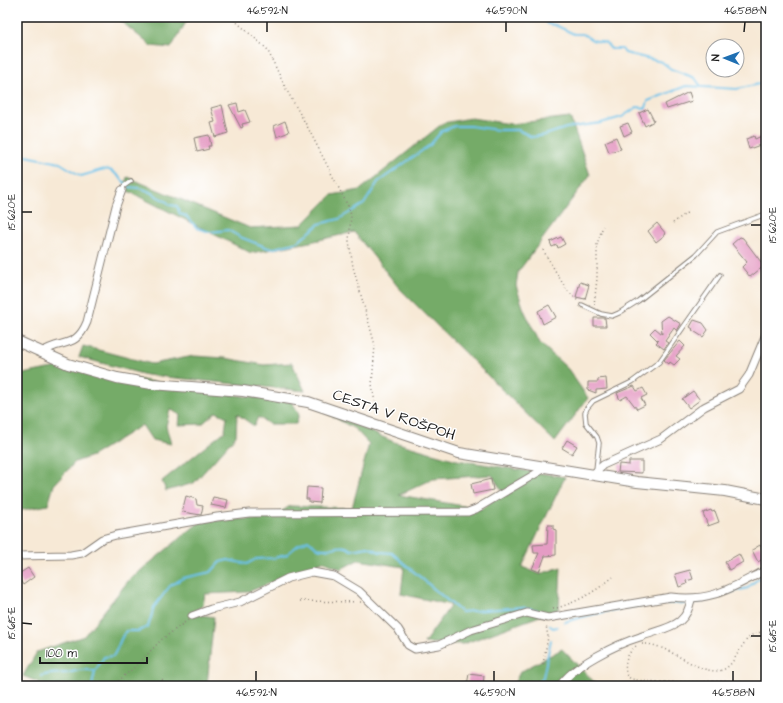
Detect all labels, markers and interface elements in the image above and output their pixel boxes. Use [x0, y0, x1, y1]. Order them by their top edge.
text: 46.592°N [246, 4, 288, 18]
text: 46.590°N [485, 4, 527, 18]
text: 46.588°N [724, 4, 767, 18]
north arrow [705, 38, 745, 78]
text: N [708, 54, 723, 61]
text: 15.620°E [5, 194, 19, 230]
text: 15.620°E [766, 207, 780, 243]
street label: CESTA V ROŠPOH [330, 384, 458, 446]
text: 15.615°E [5, 607, 19, 639]
text: 15.615°E [766, 620, 780, 652]
scale bar [40, 639, 147, 665]
text: 100 m [46, 645, 77, 662]
text: 46.592°N [235, 686, 277, 700]
text: 46.590°N [473, 686, 515, 700]
text: 46.588°N [712, 686, 755, 700]

